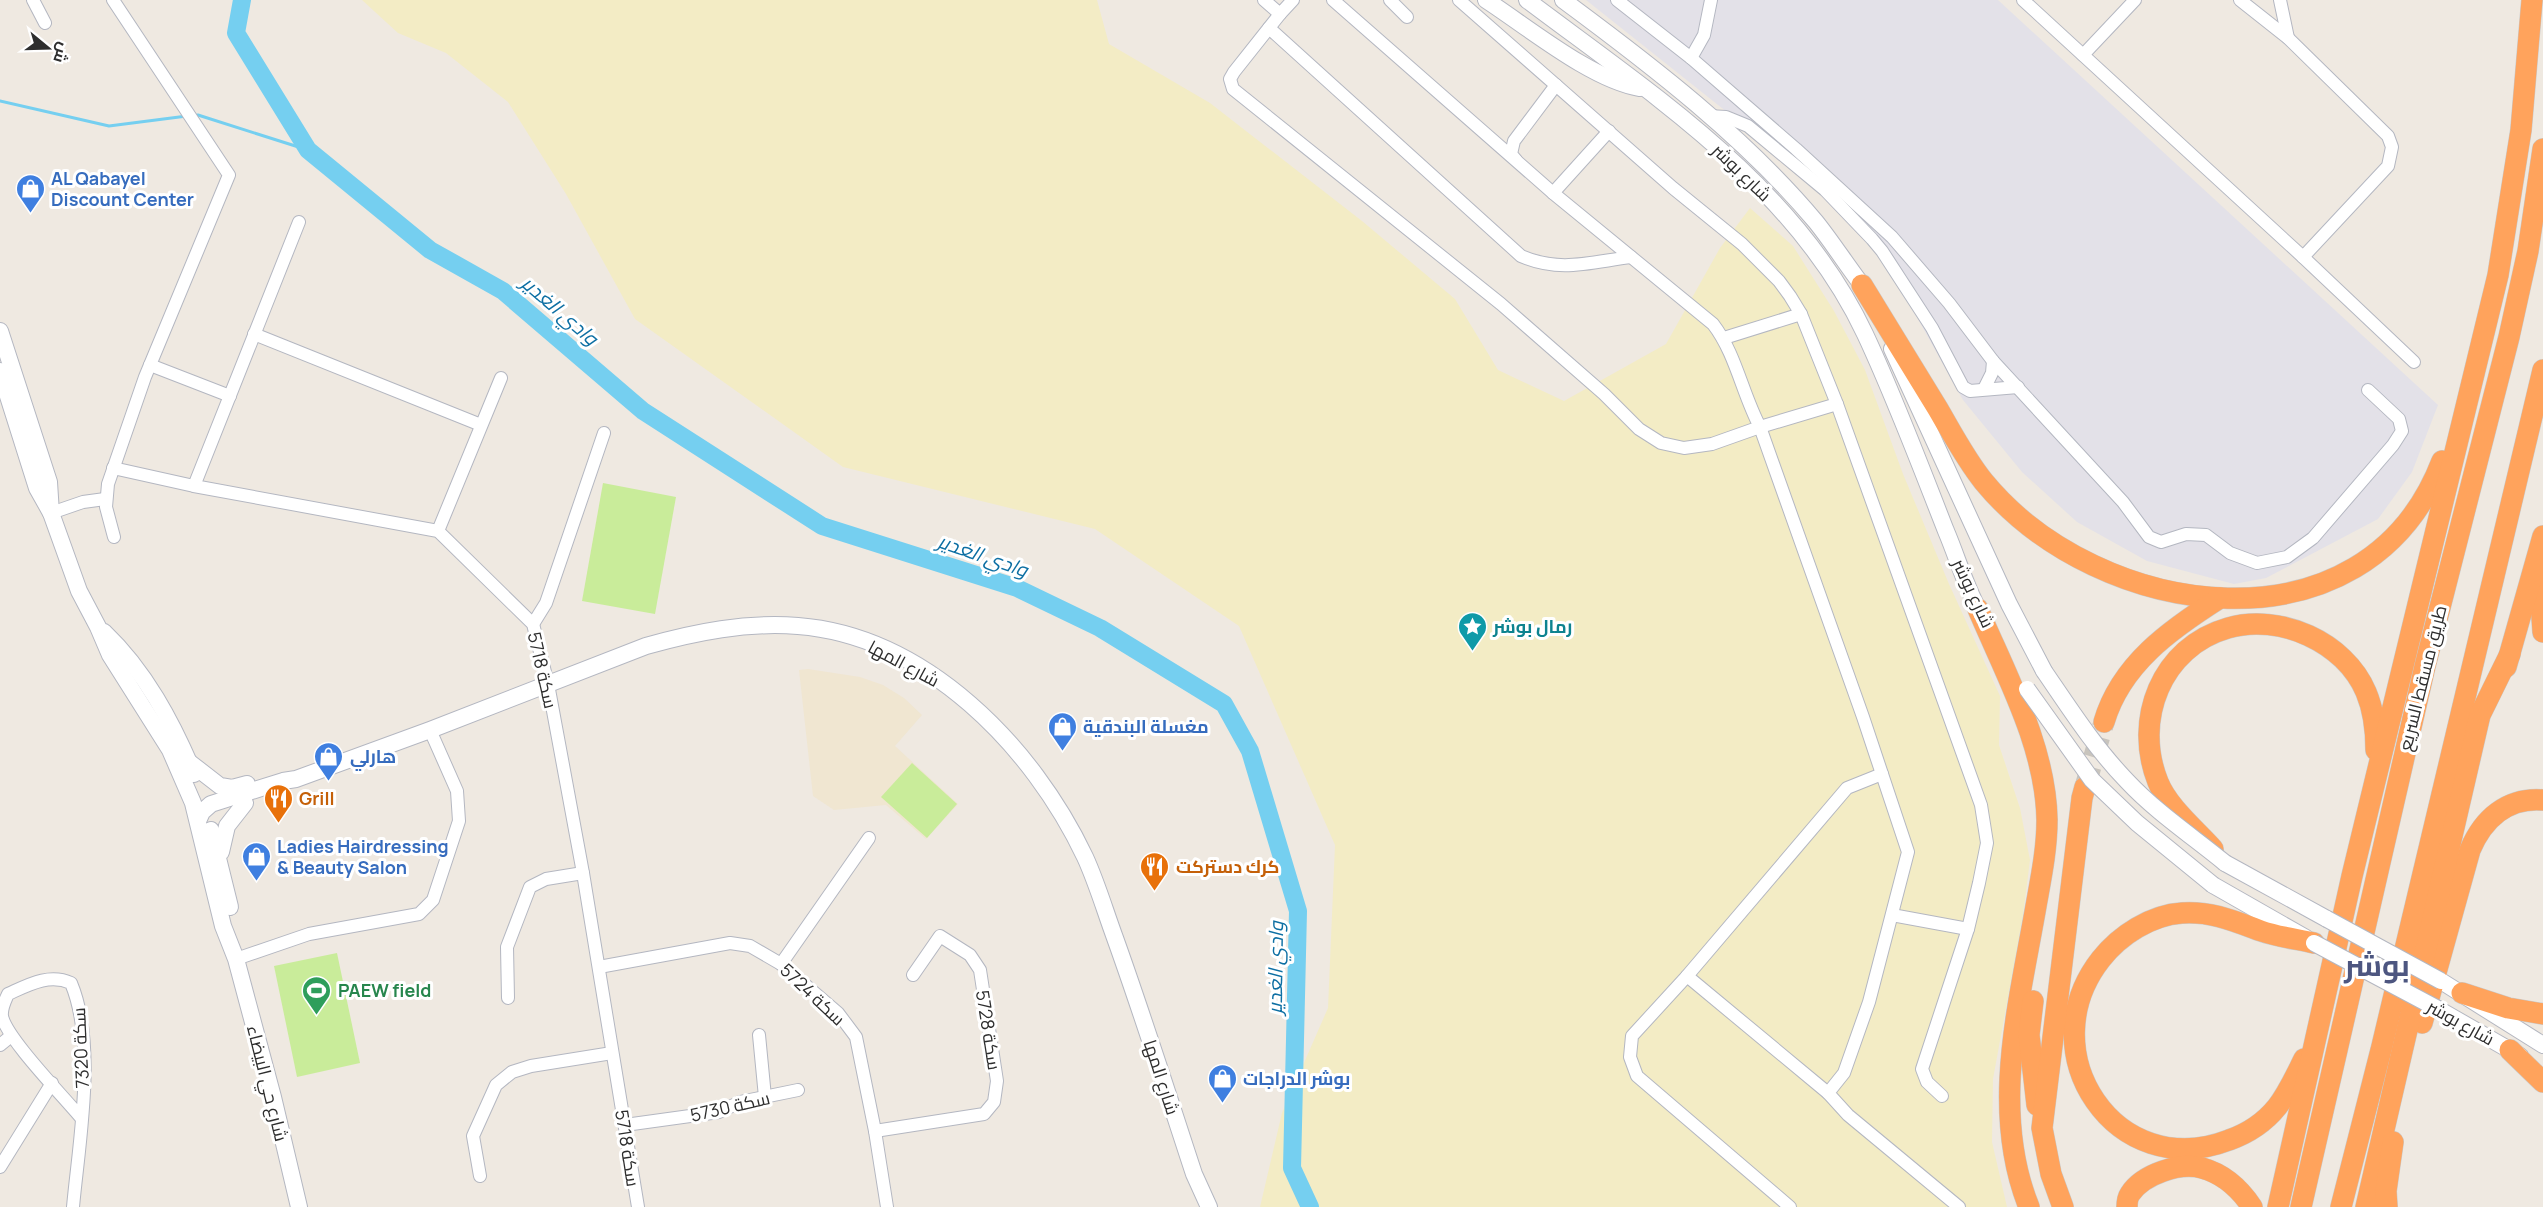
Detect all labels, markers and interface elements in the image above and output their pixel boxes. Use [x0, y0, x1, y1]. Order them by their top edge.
north arrow [18, 18, 78, 78]
text: ش [48, 40, 76, 66]
street label: شارع بوشر [1706, 137, 1777, 207]
place label: AL Qabayel Discount Center [51, 166, 194, 211]
shop icon: AL Qabayel Discount Center [14, 172, 46, 214]
water label: وادي الغدير [512, 267, 605, 354]
water label: وادي الغدير [931, 526, 1033, 586]
street label: شارع بوشر [1946, 554, 2000, 632]
street label: طريق مسقط السريع [2392, 603, 2453, 754]
place icon: رمال بوشر [1456, 610, 1488, 652]
place label: رمال بوشر [1492, 614, 1572, 638]
street label: سكة 5718 [523, 629, 563, 711]
street label: شارع المها [864, 634, 944, 693]
shop icon: مغسلة البندقية [1046, 710, 1078, 752]
place label: مغسلة البندقية [1083, 714, 1209, 738]
shop icon: هارلي [313, 740, 345, 782]
place label: هارلي [350, 744, 396, 772]
restaurant icon: Grill [262, 782, 294, 824]
place label: Grill [299, 786, 335, 810]
place label: Ladies Hairdressing & Beauty Salon [277, 834, 449, 879]
shop icon: Ladies Hairdressing & Beauty Salon [240, 840, 272, 882]
restaurant icon: كرك دستركت [1139, 850, 1171, 892]
place label: كرك دستركت [1176, 854, 1279, 878]
water label: وادي الغدير [1261, 920, 1292, 1018]
district label: بوشر [2343, 944, 2410, 985]
street label: سكة 5724 [775, 958, 851, 1030]
sports icon: PAEW field [301, 974, 333, 1016]
place label: PAEW field [338, 978, 431, 1002]
street label: سكة 5728 [971, 988, 1007, 1072]
street label: شارع بوشر [2422, 993, 2499, 1051]
street label: سكة 7320 [66, 1007, 94, 1089]
street label: شارع حي البيضاء [239, 1022, 294, 1144]
street label: شارع المها [1138, 1036, 1185, 1118]
shop icon: بوشر الدراجات [1206, 1062, 1238, 1104]
place label: بوشر الدراجات [1243, 1066, 1350, 1090]
street label: سكة 5730 [688, 1085, 772, 1127]
street label: سكة 5718 [610, 1108, 646, 1188]

